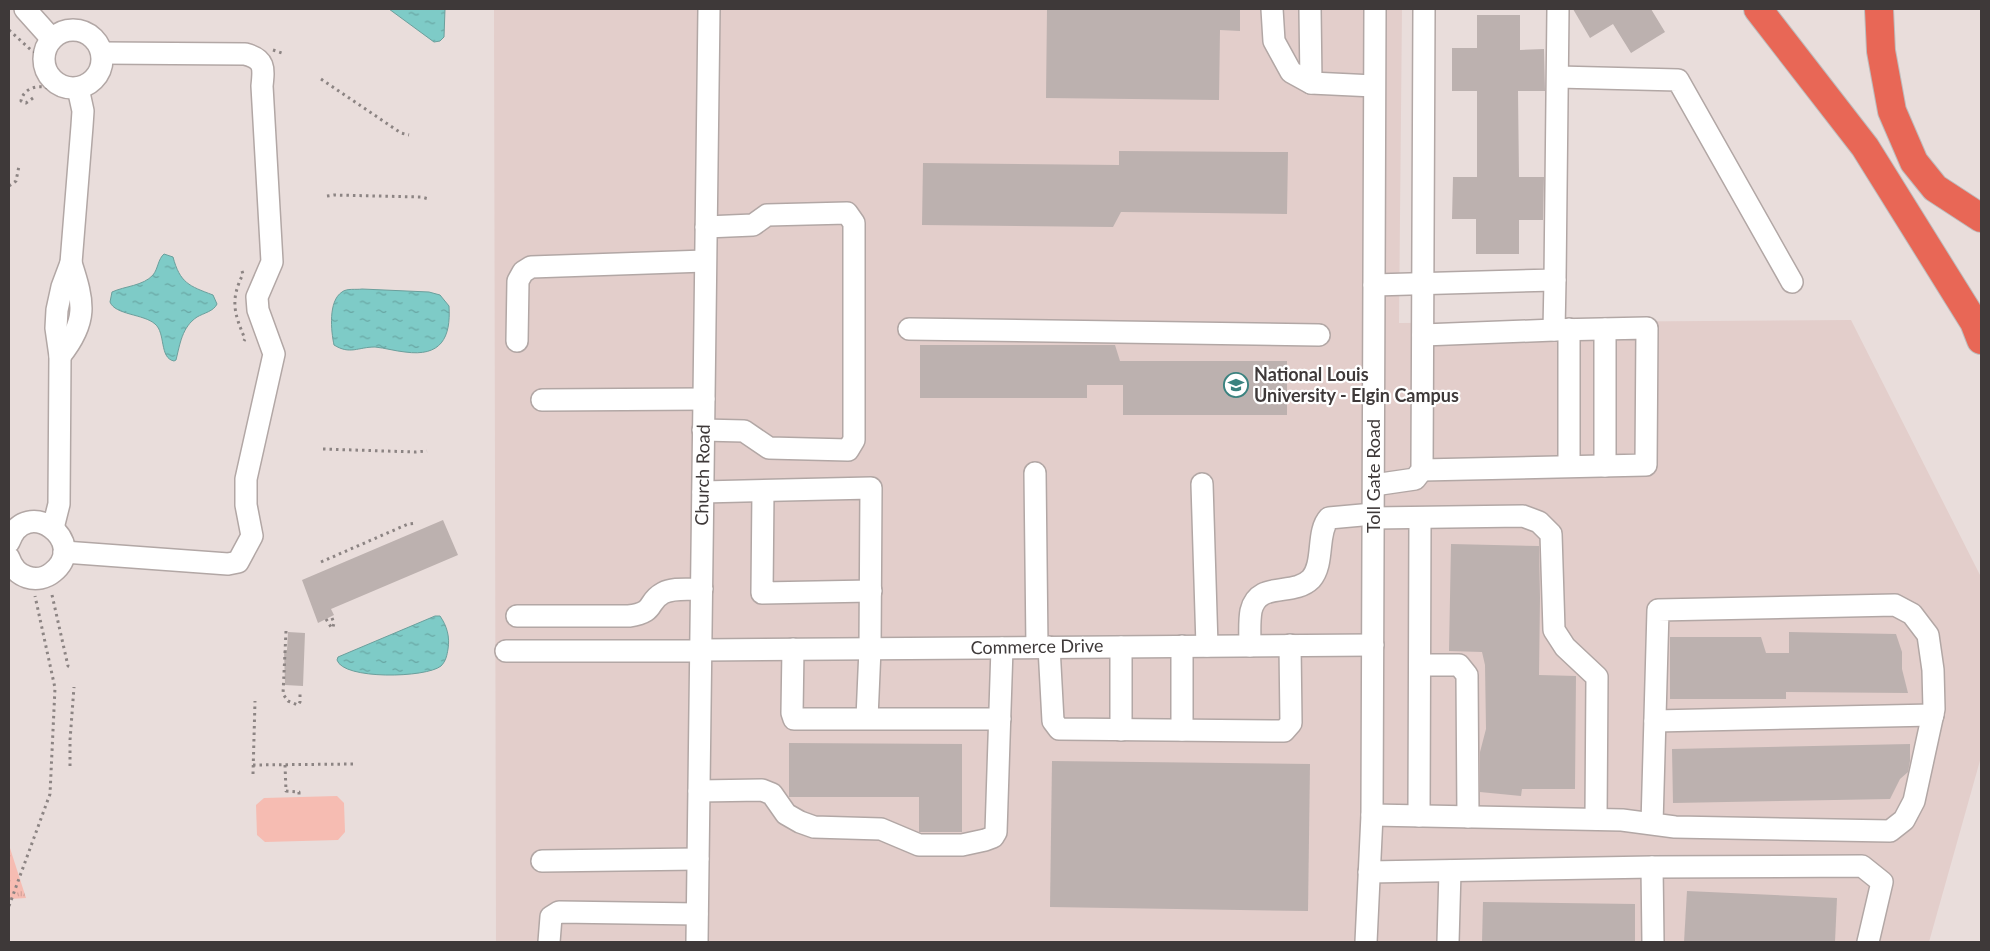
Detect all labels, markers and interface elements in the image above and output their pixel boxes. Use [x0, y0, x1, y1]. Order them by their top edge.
place label: National Louis University - Elgin Campus [1254, 363, 1459, 406]
school or university icon: National Louis University - Elgin Campus [1223, 372, 1249, 398]
street label: Toll Gate Road [1362, 419, 1384, 533]
street label: Church Road [690, 424, 714, 526]
street label: Commerce Drive [970, 634, 1104, 658]

